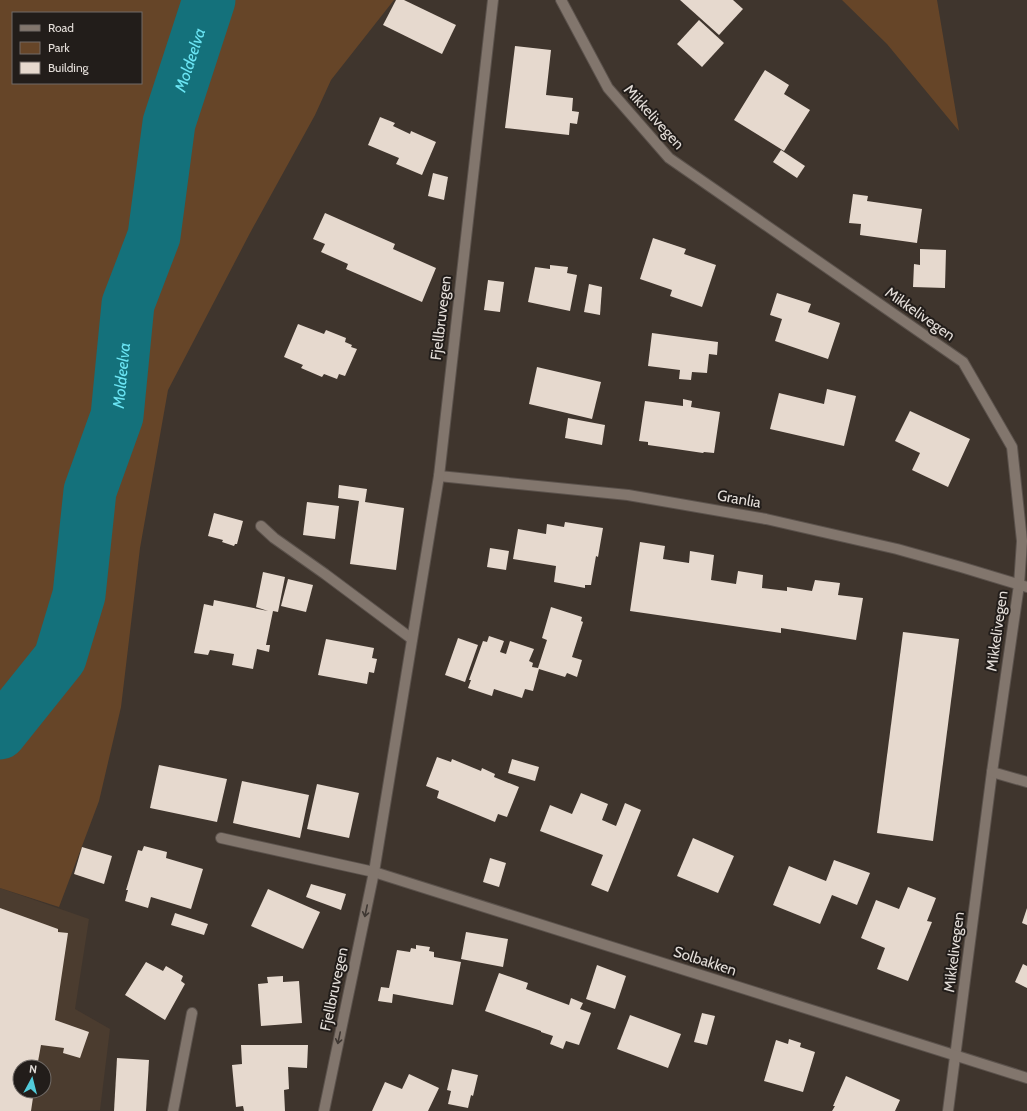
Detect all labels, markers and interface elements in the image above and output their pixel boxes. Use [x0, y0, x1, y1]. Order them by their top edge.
legend [12, 12, 142, 84]
text: Road [48, 20, 74, 35]
water label: Moldeelva [171, 26, 209, 95]
text: Park [48, 40, 70, 55]
text: Building [48, 60, 90, 75]
street label: Mikkelivegen [620, 81, 688, 153]
street label: Fjellbruvegen [427, 275, 455, 361]
street label: Mikkelivegen [882, 283, 958, 345]
water label: Moldeelva [109, 342, 134, 410]
street label: Granlia [716, 486, 763, 512]
street label: Mikkelivegen [982, 590, 1012, 672]
one-way arrow [362, 904, 370, 917]
street label: Mikkelivegen [940, 911, 968, 993]
street label: Solbakken [671, 942, 739, 980]
street label: Fjellbruvegen [316, 946, 352, 1032]
one-way arrow [335, 1031, 343, 1044]
north arrow [12, 1059, 52, 1099]
text: N [29, 1062, 38, 1076]

